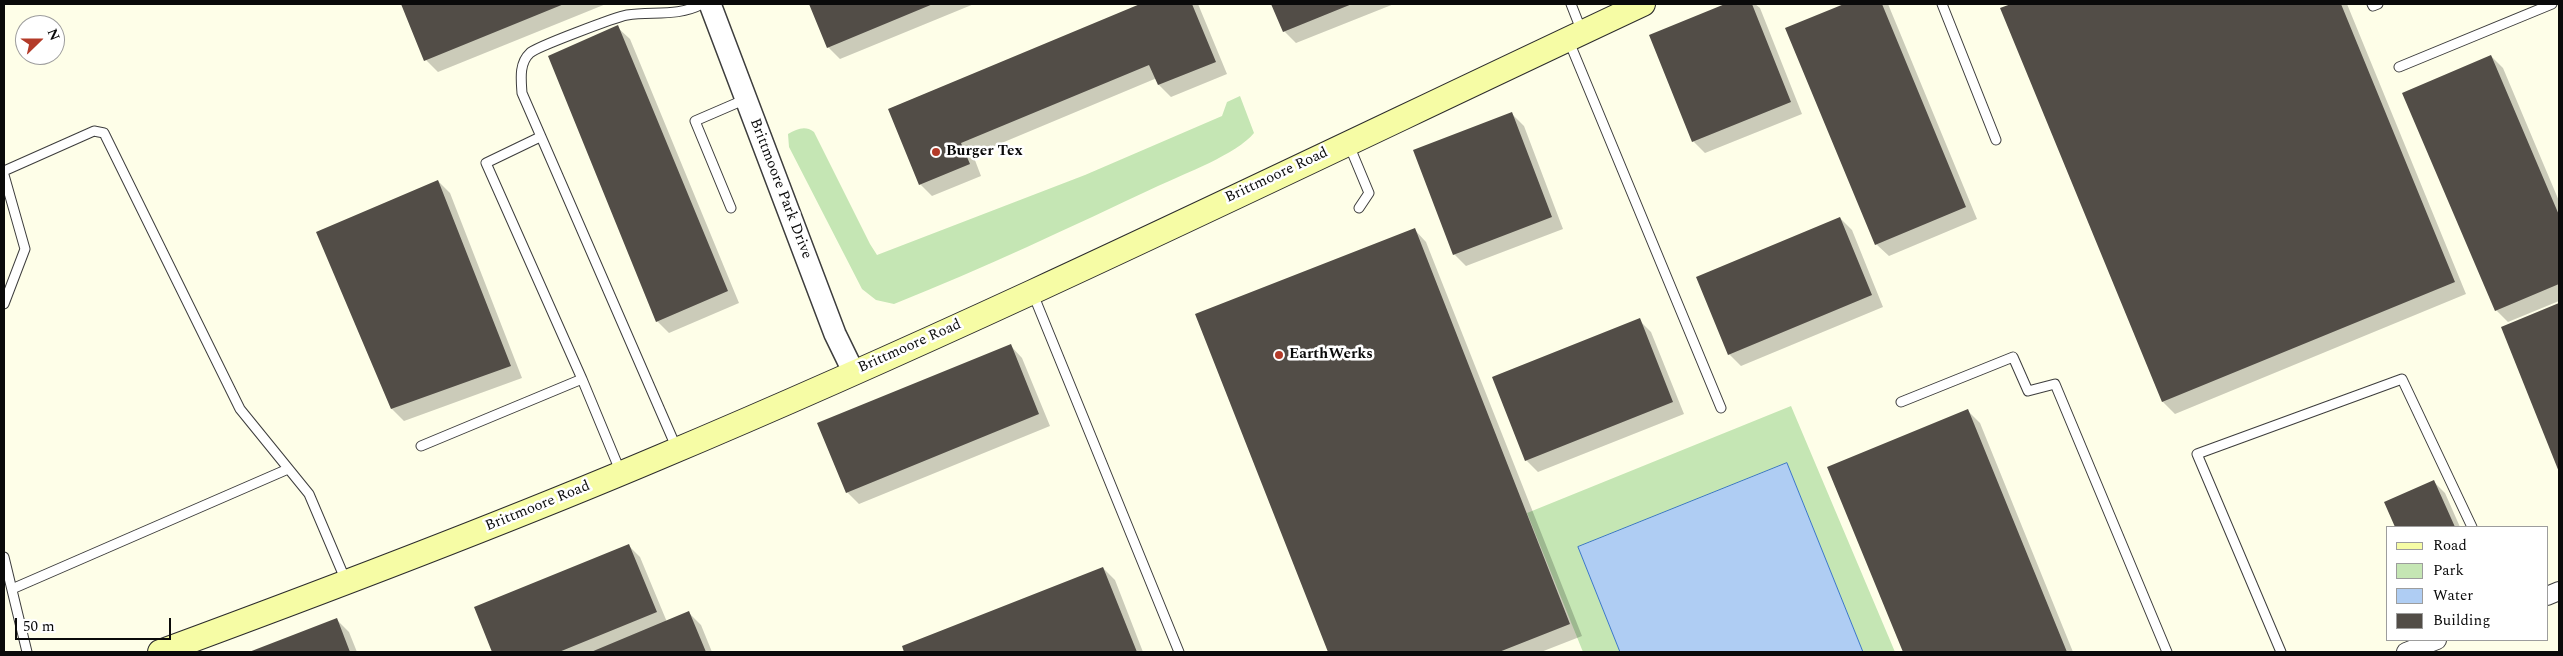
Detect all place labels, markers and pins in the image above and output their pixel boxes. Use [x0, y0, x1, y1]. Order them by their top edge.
place label: Burger Tex [946, 143, 1023, 161]
marker: Burger Tex [930, 146, 942, 158]
place label: EarthWerks [1289, 346, 1373, 364]
marker: EarthWerks [1273, 349, 1285, 361]

